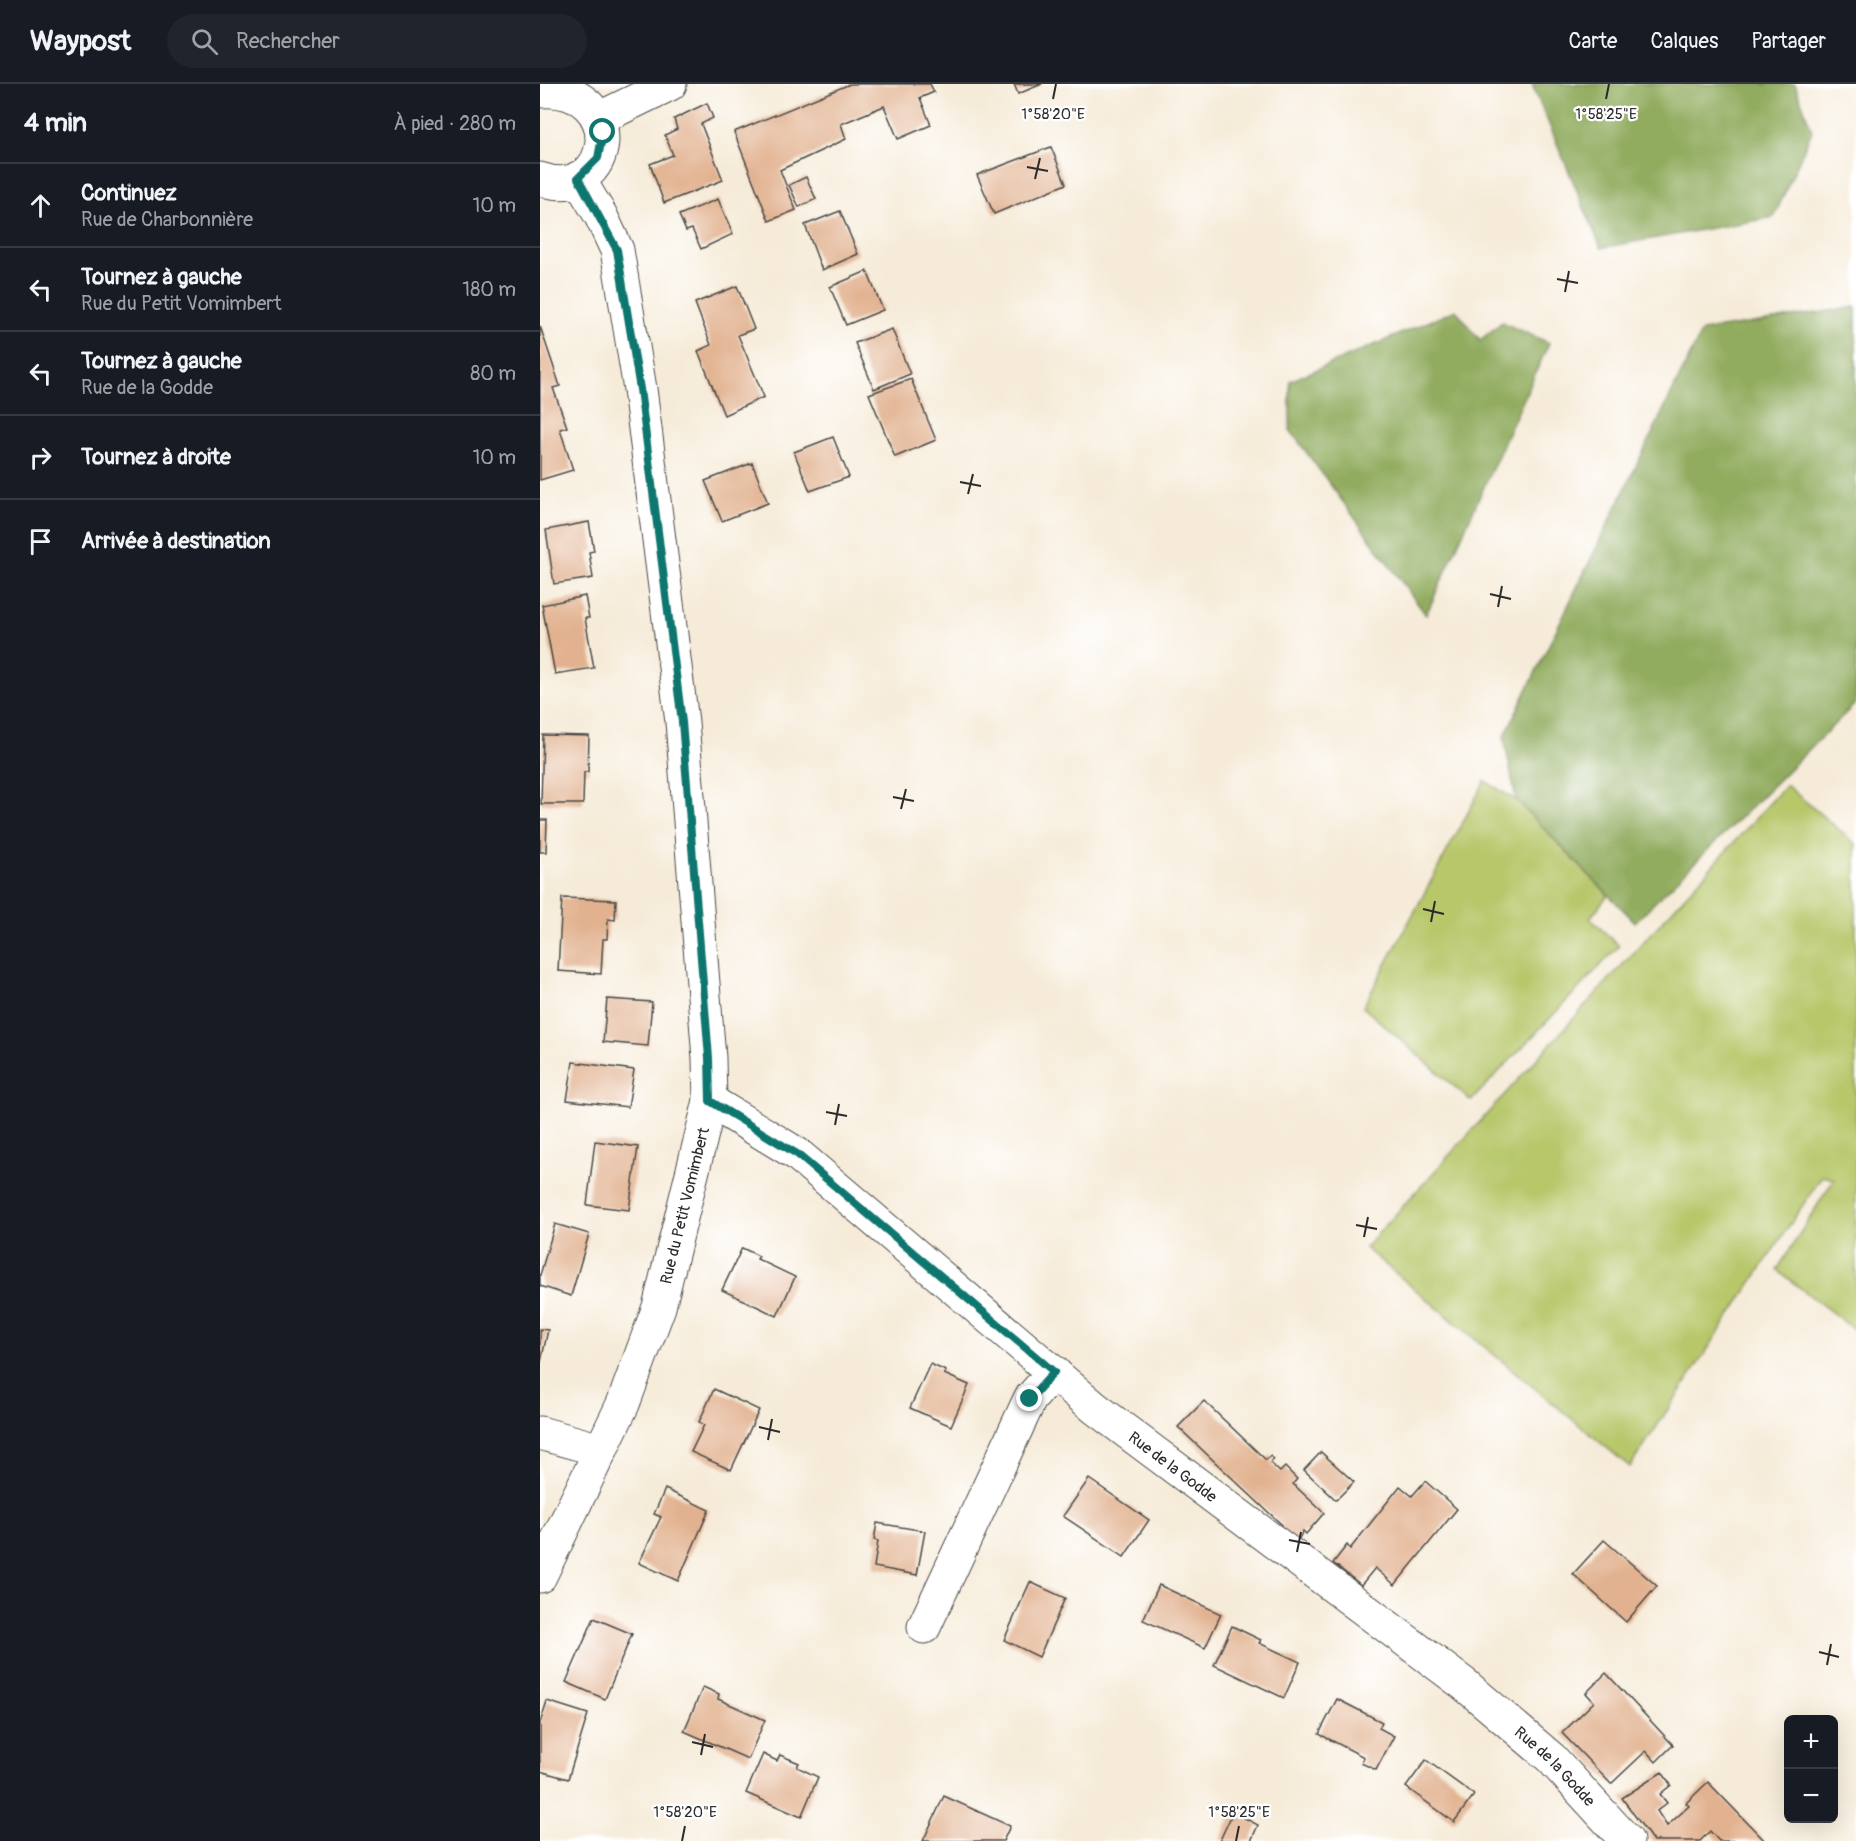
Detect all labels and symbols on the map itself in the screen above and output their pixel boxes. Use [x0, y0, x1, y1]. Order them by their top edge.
text: 1°58'20"E [1021, 105, 1085, 124]
text: 1°58'25"E [1575, 105, 1637, 124]
route start [589, 118, 615, 144]
street label: Rue du Petit Vomimbert [656, 1125, 714, 1286]
route end [1016, 1385, 1042, 1411]
street label: Rue de la Godde [1124, 1428, 1221, 1507]
street label: Rue de la Godde [1510, 1722, 1599, 1811]
text: 1°58'20"E [653, 1803, 717, 1822]
text: 1°58'25"E [1208, 1803, 1270, 1822]

